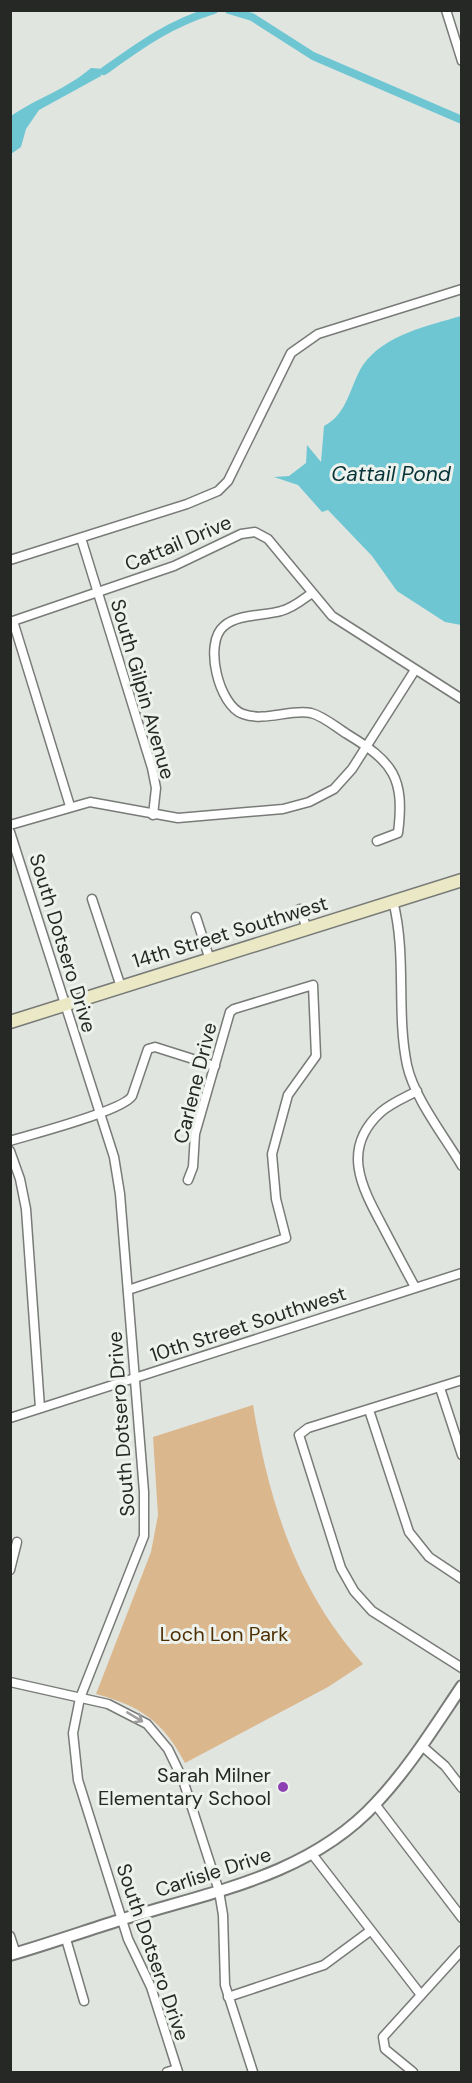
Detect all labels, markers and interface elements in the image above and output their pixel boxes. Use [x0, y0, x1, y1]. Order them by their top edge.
water label: Cattail Pond [331, 460, 452, 488]
street label: Cattail Drive [121, 509, 235, 577]
street label: South Gilpin Avenue [105, 596, 181, 782]
street label: South Dotsero Drive [23, 850, 103, 1036]
street label: 14th Street Southwest [129, 890, 331, 974]
street label: Carlene Drive [167, 1020, 223, 1146]
street label: 10th Street Southwest [147, 1280, 349, 1368]
street label: South Dotsero Drive [102, 1331, 140, 1517]
park label: Loch Lon Park [160, 1621, 288, 1647]
one-way arrow [126, 1711, 143, 1723]
place label: Sarah Milner Elementary School [98, 1762, 271, 1811]
marker: Sarah Milner Elementary School [276, 1780, 290, 1794]
street label: Carlisle Drive [152, 1841, 274, 1903]
street label: South Dotsero Drive [110, 1860, 196, 2044]

